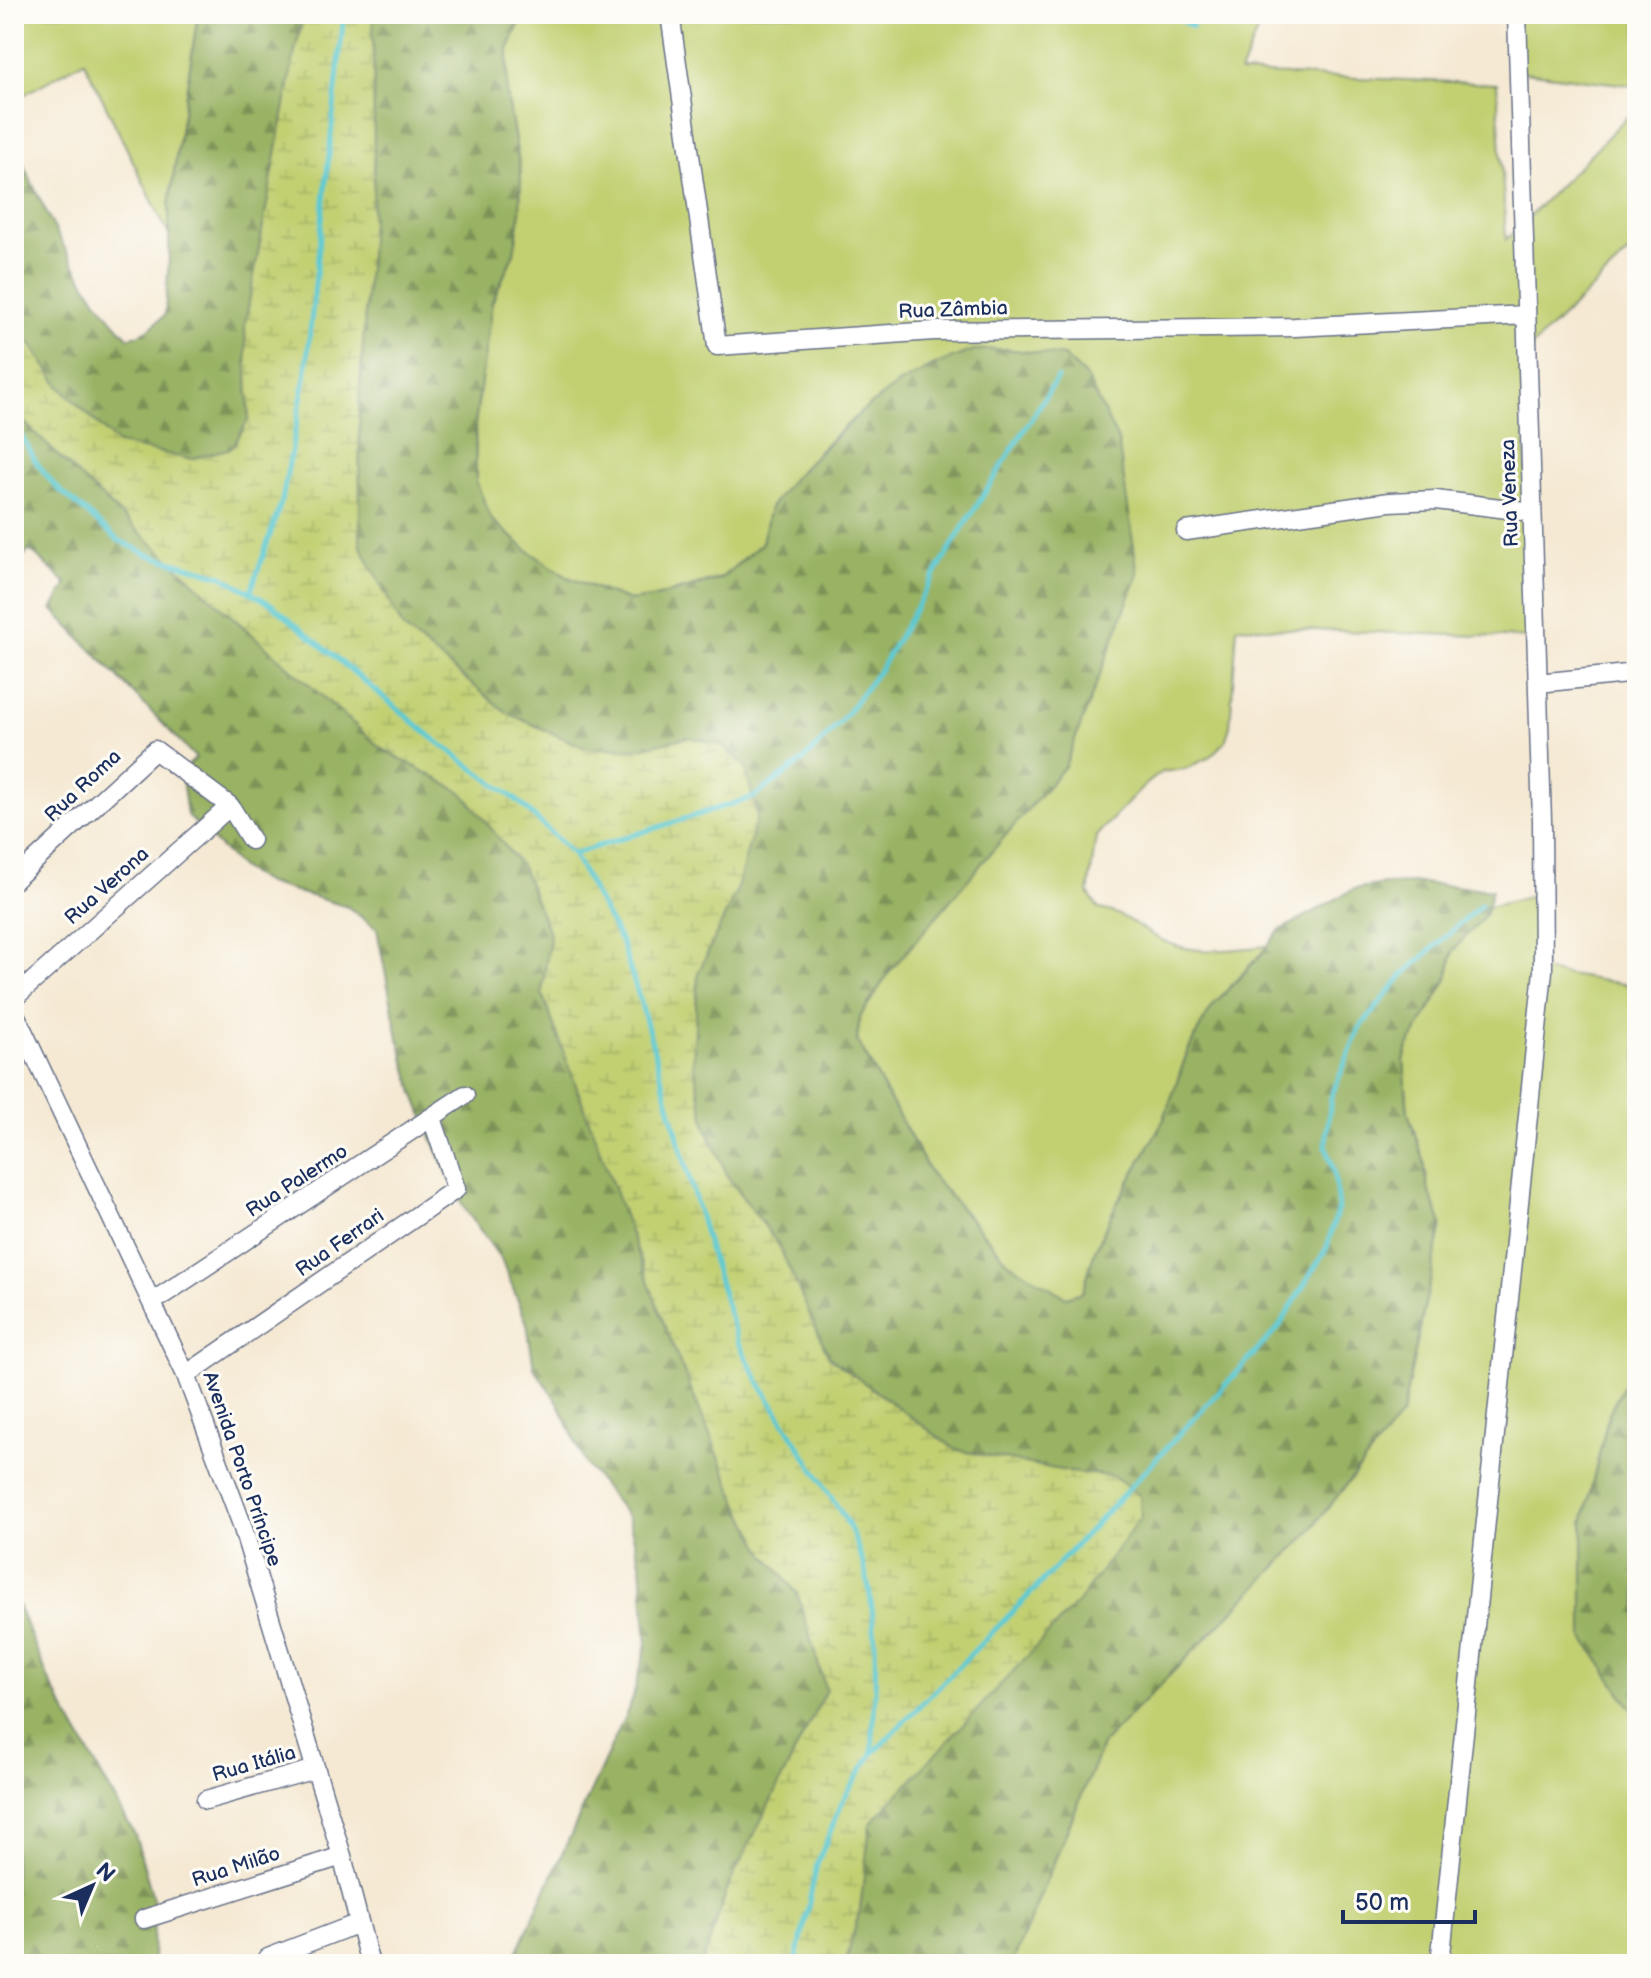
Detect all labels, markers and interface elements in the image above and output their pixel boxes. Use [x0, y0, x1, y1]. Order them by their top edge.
street label: Rua Zâmbia [898, 296, 1008, 324]
street label: Rua Veneza [1496, 439, 1524, 547]
street label: Rua Roma [40, 745, 126, 827]
street label: Rua Verona [60, 842, 154, 930]
street label: Rua Palermo [242, 1139, 352, 1223]
street label: Rua Ferrari [291, 1204, 389, 1282]
street label: Avenida Porto Príncipe [197, 1368, 287, 1570]
street label: Rua Itália [210, 1741, 298, 1787]
street label: Rua Milão [189, 1842, 283, 1892]
north arrow [52, 1846, 132, 1926]
text: N [90, 1857, 120, 1888]
scale bar [1343, 1874, 1475, 1924]
text: 50 m [1355, 1888, 1409, 1917]

